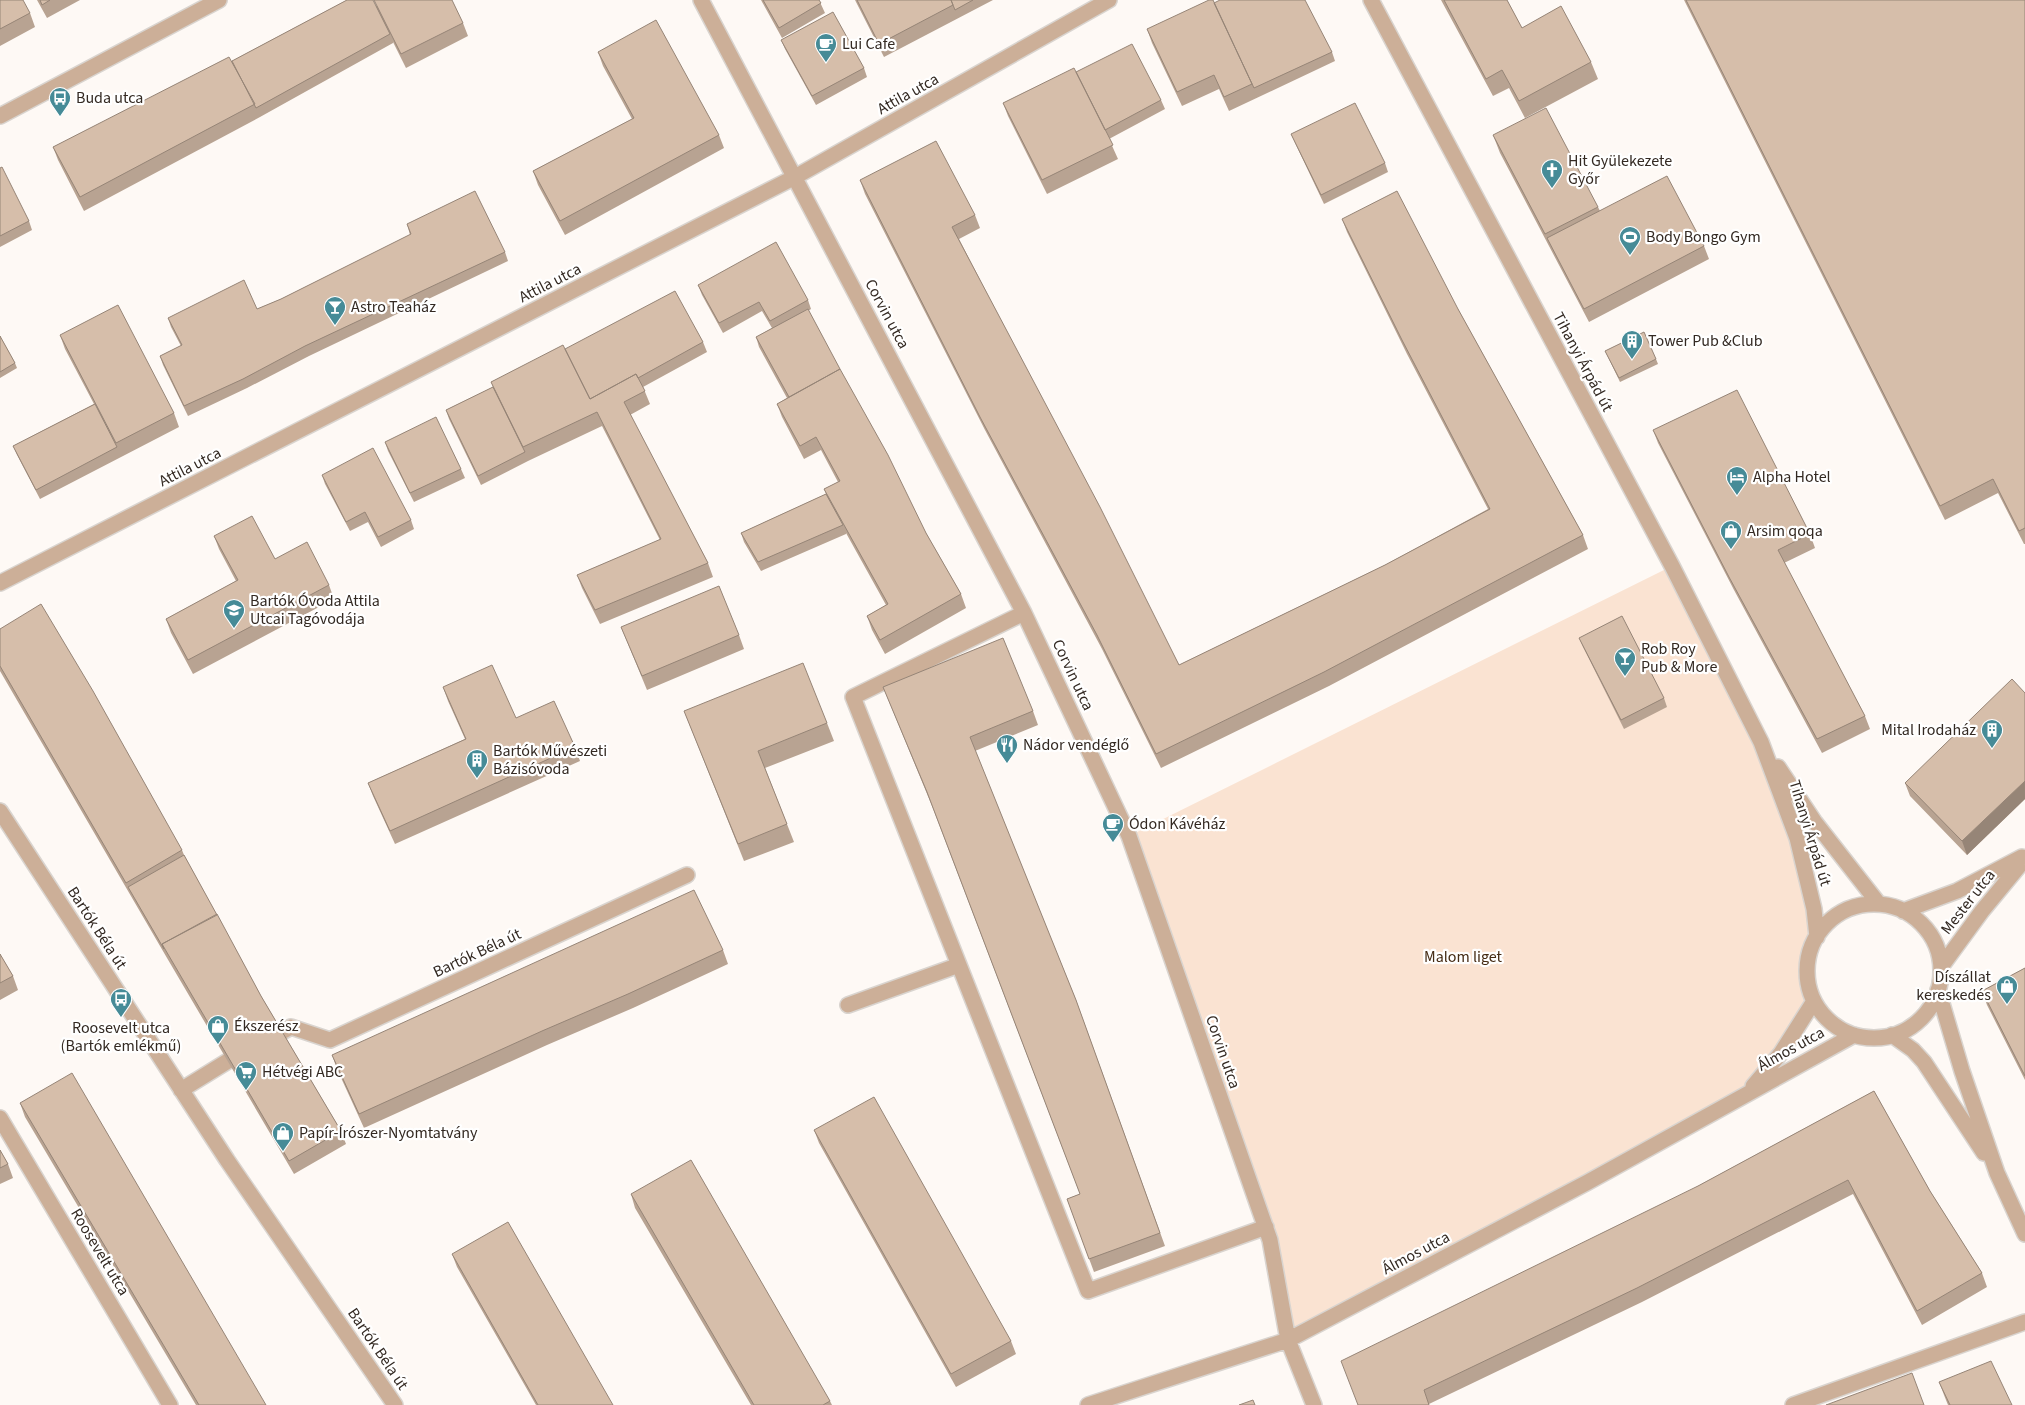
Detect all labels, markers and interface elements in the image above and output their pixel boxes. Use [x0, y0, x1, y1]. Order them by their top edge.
cafe icon: Lui Cafe [814, 32, 838, 63]
place label: Lui Cafe [842, 33, 895, 55]
street label: Attila utca [873, 68, 943, 120]
bus stop icon: Buda utca [48, 86, 72, 117]
place label: Buda utca [76, 87, 143, 109]
place label: Hit Gyülekezete Győr [1568, 150, 1672, 190]
church icon: Hit Gyülekezete Győr [1540, 158, 1564, 189]
sports icon: Body Bongo Gym [1618, 225, 1642, 256]
place label: Body Bongo Gym [1646, 226, 1761, 248]
street label: Attila utca [515, 258, 585, 308]
street label: Corvin utca [859, 275, 915, 353]
bar icon: Astro Teaház [323, 295, 347, 326]
place label: Astro Teaház [351, 296, 436, 318]
street label: Tihanyi Árpád út [1548, 308, 1619, 416]
building icon: Tower Pub &Club [1620, 329, 1644, 360]
place label: Tower Pub &Club [1648, 330, 1763, 352]
street label: Attila utca [155, 442, 225, 492]
hotel icon: Alpha Hotel [1725, 465, 1749, 496]
place label: Alpha Hotel [1753, 466, 1831, 488]
shop icon: Arsim qoqa [1719, 519, 1743, 550]
place label: Arsim qoqa [1747, 520, 1823, 542]
place label: Bartók Óvoda Attila Utcai Tagóvodája [250, 590, 380, 630]
school or university icon: Bartók Óvoda Attila Utcai Tagóvodája [222, 598, 246, 629]
street label: Corvin utca [1047, 636, 1099, 714]
place label: Rob Roy Pub & More [1641, 638, 1717, 678]
bar icon: Rob Roy Pub & More [1613, 646, 1637, 677]
building icon: Mital Irodaház [1980, 718, 2004, 749]
place label: Mital Irodaház [1881, 719, 1976, 741]
restaurant icon: Nádor vendéglő [995, 733, 1019, 764]
place label: Nádor vendéglő [1023, 734, 1129, 756]
place label: Bartók Művészeti Bázisóvoda [493, 740, 607, 780]
building icon: Bartók Művészeti Bázisóvoda [465, 748, 489, 779]
street label: Tihanyi Árpád út [1783, 777, 1837, 889]
cafe icon: Ódon Kávéház [1101, 812, 1125, 843]
place label: Ódon Kávéház [1129, 813, 1226, 835]
street label: Mester utca [1936, 865, 2000, 939]
street label: Bartók Béla út [62, 882, 132, 974]
street label: Bartók Béla út [429, 923, 525, 983]
park label: Malom liget [1424, 946, 1503, 968]
place label: Díszállat kereskedés [1916, 966, 1992, 1006]
shop icon: Díszállat kereskedés [1995, 974, 2019, 1005]
bus stop icon: Roosevelt utca (Bartók emlékmű) [109, 987, 133, 1018]
street label: Corvin utca [1200, 1012, 1246, 1092]
shop icon: Ékszerész [206, 1014, 230, 1045]
place label: Ékszerész [234, 1015, 299, 1037]
place label: Roosevelt utca (Bartók emlékmű) [61, 1017, 181, 1057]
street label: Álmos utca [1753, 1022, 1829, 1076]
supermarket icon: Hétvégi ABC [234, 1060, 258, 1091]
place label: Hétvégi ABC [262, 1061, 343, 1083]
shop icon: Papír-Írószer-Nyomtatvány [271, 1121, 295, 1152]
place label: Papír-Írószer-Nyomtatvány [299, 1122, 478, 1144]
street label: Roosevelt utca [65, 1204, 135, 1300]
street label: Álmos utca [1378, 1226, 1454, 1280]
street label: Bartók Béla út [342, 1304, 414, 1395]

